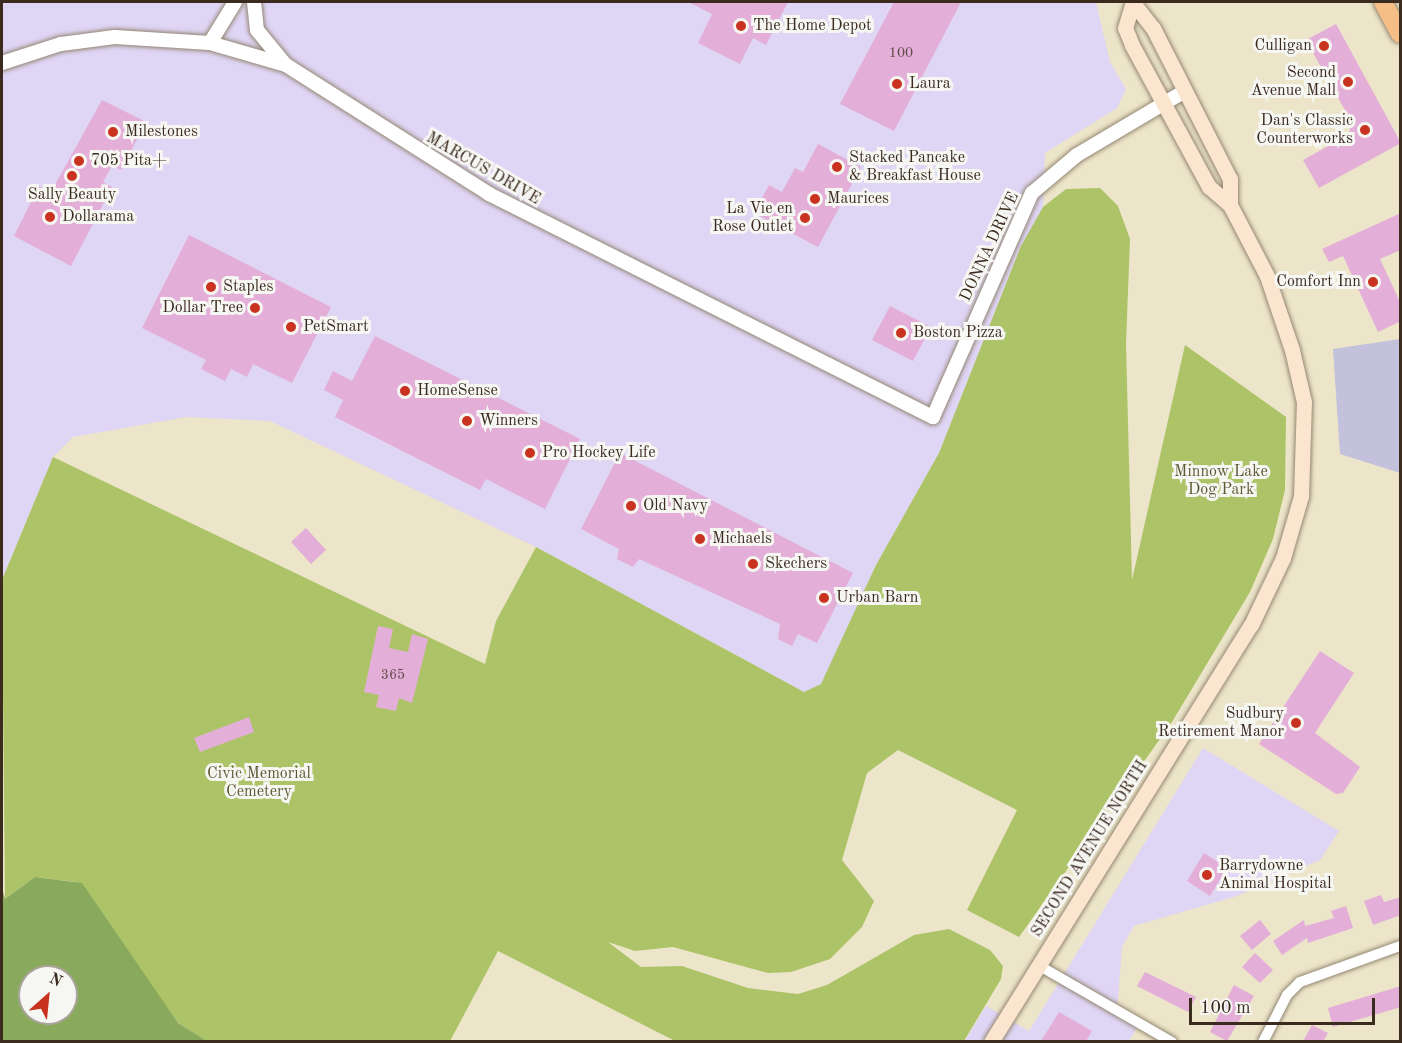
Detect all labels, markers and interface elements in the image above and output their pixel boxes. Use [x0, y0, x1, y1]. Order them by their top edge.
place label: The Home Depot [753, 16, 872, 36]
marker: The Home Depot [734, 19, 748, 33]
place label: Culligan [1255, 36, 1312, 56]
marker: Culligan [1317, 39, 1331, 53]
house number: 100 [889, 45, 913, 61]
place label: Second Avenue Mall [1251, 63, 1336, 101]
place label: Laura [909, 74, 951, 94]
marker: Second Avenue Mall [1341, 75, 1355, 89]
marker: Laura [890, 77, 904, 91]
place label: Dan's Classic Counterworks [1256, 111, 1353, 149]
place label: Milestones [125, 122, 198, 142]
marker: Dan's Classic Counterworks [1358, 123, 1372, 137]
marker: Milestones [106, 125, 120, 139]
street label: MARCUS DRIVE [423, 129, 543, 209]
place label: Stacked Pancake & Breakfast House [849, 148, 981, 186]
place label: 705 Pita+ [91, 151, 167, 171]
marker: 705 Pita+ [72, 154, 86, 168]
marker: Stacked Pancake & Breakfast House [830, 160, 844, 174]
marker: Sally Beauty [65, 169, 79, 183]
place label: Sally Beauty [28, 185, 116, 205]
place label: Maurices [827, 189, 889, 209]
street label: DONNA DRIVE [956, 189, 1024, 305]
marker: Maurices [808, 192, 822, 206]
place label: La Vie en Rose Outlet [712, 199, 793, 237]
place label: Dollarama [62, 207, 134, 227]
marker: Dollarama [43, 210, 57, 224]
marker: La Vie en Rose Outlet [798, 211, 812, 225]
place label: Comfort Inn [1276, 272, 1361, 292]
marker: Comfort Inn [1366, 275, 1380, 289]
place label: Staples [223, 277, 273, 297]
marker: Staples [204, 280, 218, 294]
place label: Dollar Tree [162, 298, 243, 318]
marker: Dollar Tree [248, 301, 262, 315]
place label: PetSmart [303, 317, 369, 337]
marker: PetSmart [284, 320, 298, 334]
place label: Boston Pizza [913, 323, 1003, 343]
marker: Boston Pizza [894, 326, 908, 340]
place label: HomeSense [417, 381, 498, 401]
marker: HomeSense [398, 384, 412, 398]
place label: Winners [479, 411, 538, 431]
marker: Winners [460, 414, 474, 428]
place label: Pro Hockey Life [542, 443, 656, 463]
marker: Pro Hockey Life [523, 446, 537, 460]
park label: Minnow Lake Dog Park [1174, 462, 1268, 500]
place label: Old Navy [643, 496, 708, 516]
marker: Old Navy [624, 499, 638, 513]
place label: Michaels [712, 529, 772, 549]
marker: Michaels [693, 532, 707, 546]
place label: Skechers [765, 554, 827, 574]
marker: Skechers [746, 557, 760, 571]
place label: Urban Barn [836, 588, 918, 608]
marker: Urban Barn [817, 591, 831, 605]
house number: 365 [381, 667, 405, 683]
place label: Sudbury Retirement Manor [1158, 704, 1284, 742]
marker: Sudbury Retirement Manor [1289, 716, 1303, 730]
street label: SECOND AVENUE NORTH [1028, 757, 1152, 941]
park label: Civic Memorial Cemetery [207, 764, 311, 802]
place label: Barrydowne Animal Hospital [1219, 856, 1332, 894]
marker: Barrydowne Animal Hospital [1200, 868, 1214, 882]
north arrow [18, 965, 78, 1025]
text: N [46, 971, 64, 991]
scale bar [1192, 986, 1378, 1024]
text: 100 m [1200, 999, 1251, 1017]

